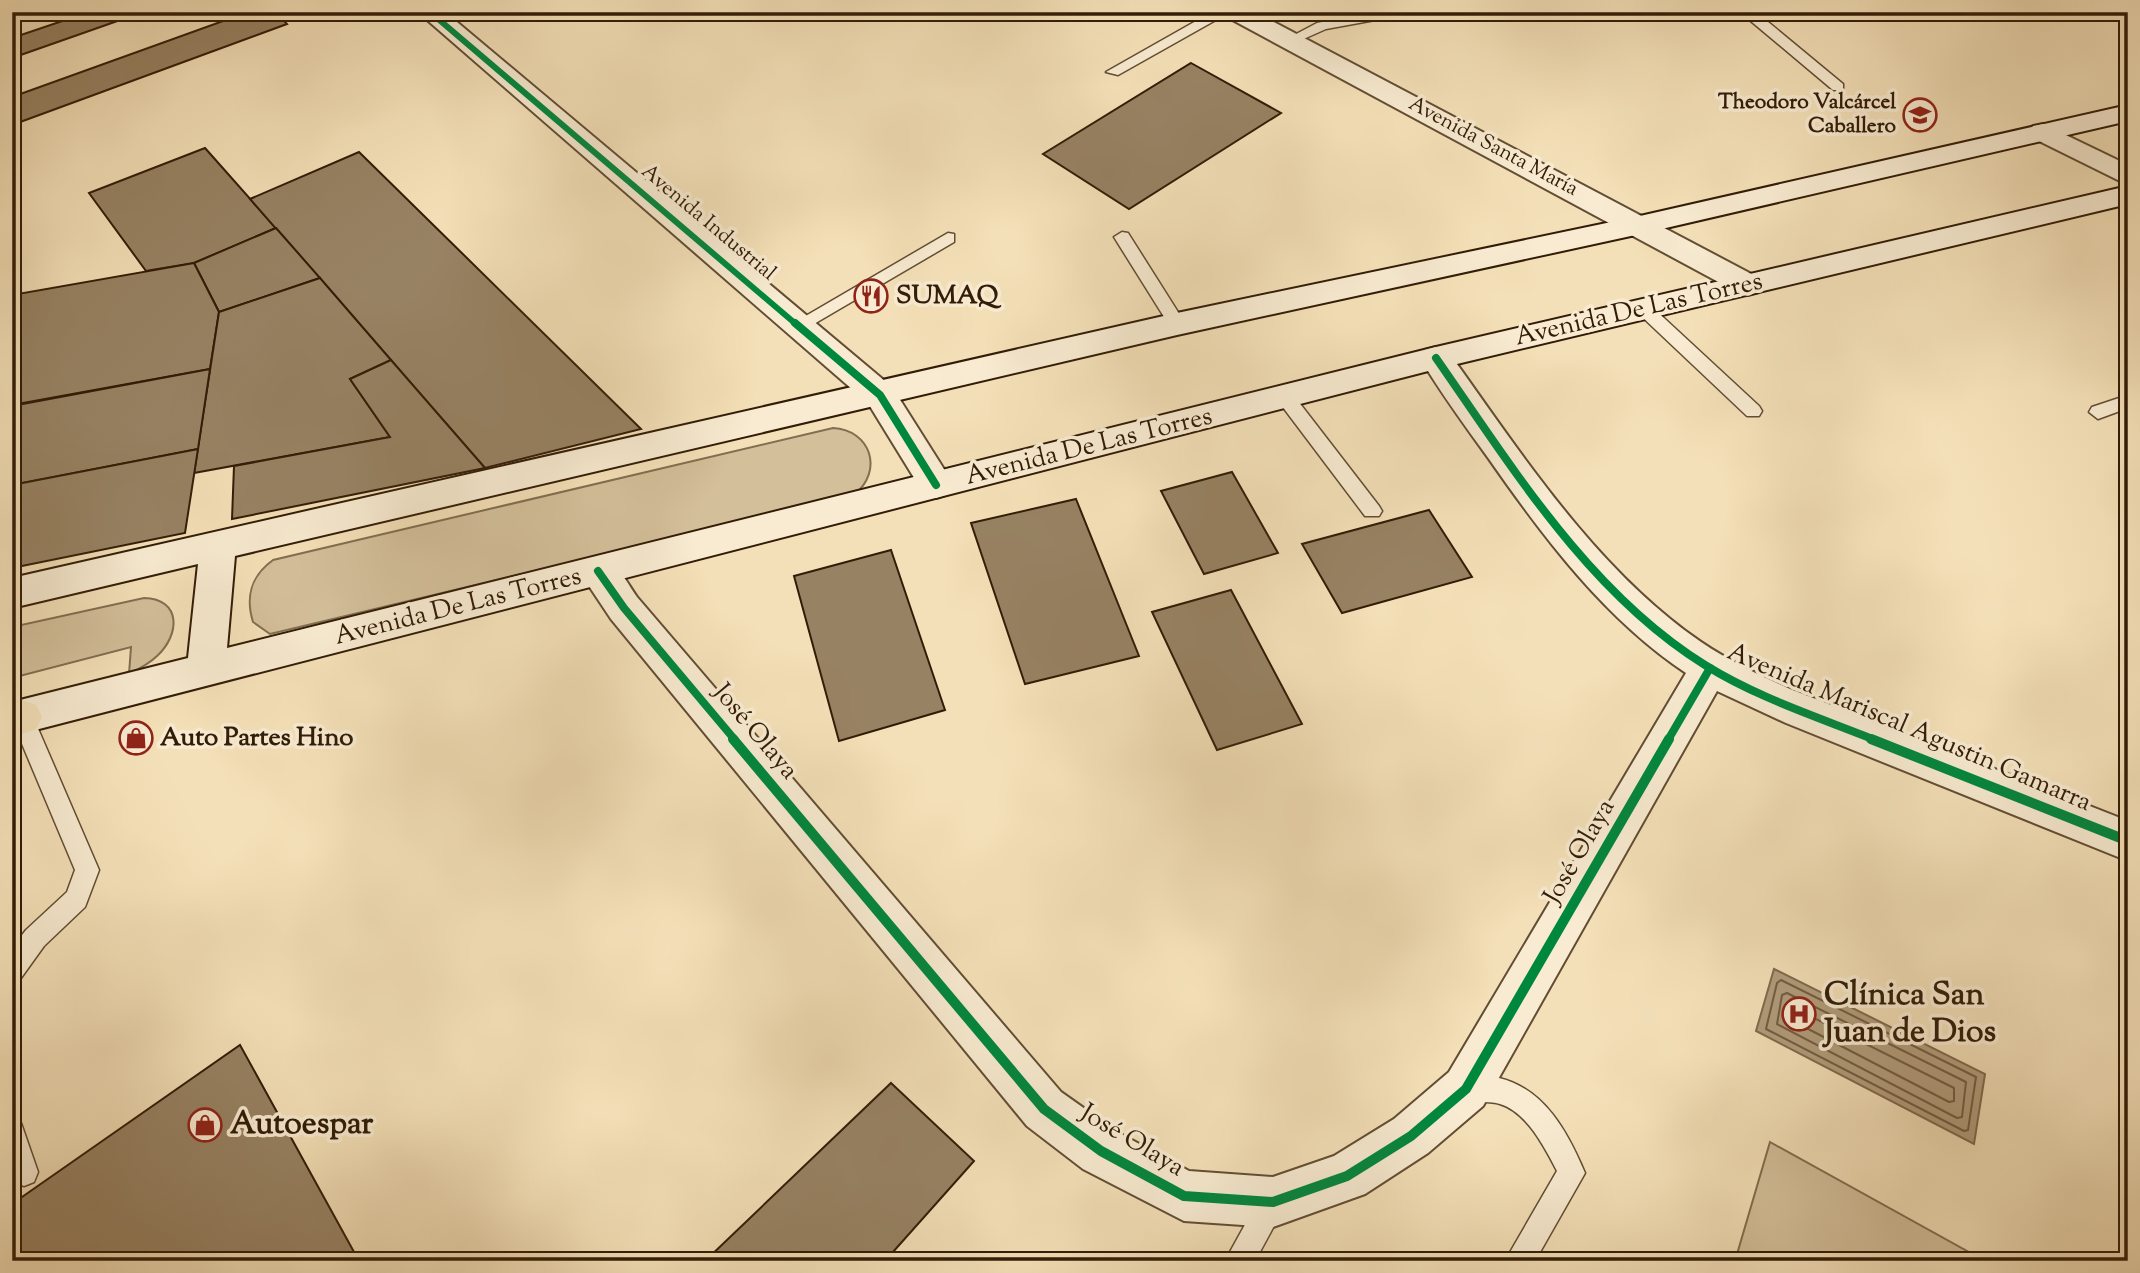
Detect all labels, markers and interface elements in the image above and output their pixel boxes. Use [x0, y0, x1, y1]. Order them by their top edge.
place label: Theodoro Valcárcel Caballero [1718, 88, 1897, 142]
street label: Avenida Santa María [1403, 90, 1583, 205]
school or university icon: Theodoro Valcárcel Caballero [1901, 96, 1939, 134]
street label: Avenida Industrial [634, 158, 782, 289]
street label: Avenida De Las Torres [1511, 263, 1767, 357]
restaurant icon: SUMAQ [852, 277, 890, 315]
place label: SUMAQ [896, 278, 1001, 315]
street label: Avenida De Las Torres [962, 398, 1216, 496]
street label: Avenida De Las Torres [331, 558, 585, 656]
street label: Avenida Mariscal Agustin Gamarra [1721, 634, 2097, 822]
street label: José Olaya [702, 674, 806, 788]
shop icon: Auto Partes Hino [117, 719, 155, 757]
place label: Auto Partes Hino [160, 720, 354, 757]
street label: José Olaya [1534, 793, 1625, 913]
place label: Clínica San Juan de Dios [1822, 973, 1996, 1056]
hospital icon: Clínica San Juan de Dios [1780, 995, 1818, 1033]
street label: José Olaya [1071, 1094, 1191, 1187]
place label: Autoespar [230, 1102, 374, 1148]
shop icon: Autoespar [186, 1106, 224, 1144]

